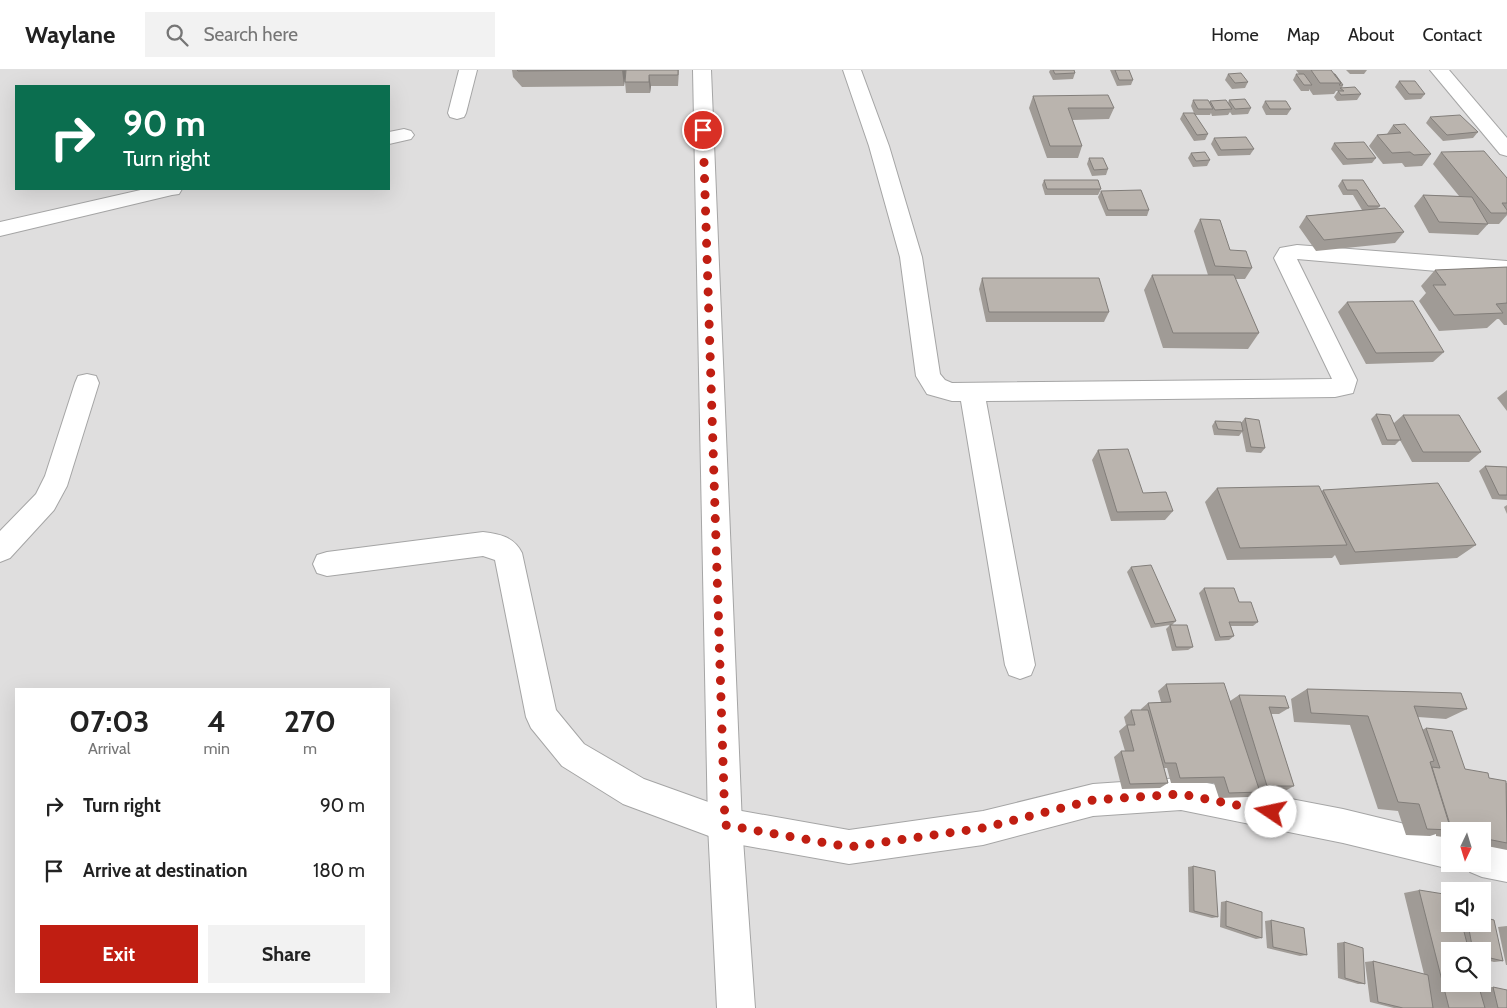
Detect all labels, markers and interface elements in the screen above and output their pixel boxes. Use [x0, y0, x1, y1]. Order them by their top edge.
search box [145, 12, 495, 57]
text: Waylane [25, 20, 115, 49]
icon: search [163, 21, 191, 49]
text: Search here [203, 23, 298, 46]
text: Home [1211, 24, 1259, 46]
text: Map [1287, 24, 1320, 46]
text: About [1348, 24, 1394, 46]
text: Contact [1422, 24, 1482, 46]
text: 90 m [123, 102, 206, 145]
icon: right [40, 105, 105, 170]
pin [682, 109, 724, 151]
icon: arrive [689, 116, 717, 144]
text: Turn right [123, 145, 210, 172]
text: 07:03 [69, 703, 150, 740]
text: 4 [207, 703, 226, 740]
text: 270 [284, 703, 336, 740]
text: Arrival [88, 739, 131, 758]
text: min [204, 739, 230, 758]
text: m [303, 739, 317, 758]
position arrow [1244, 785, 1296, 837]
icon: right [40, 792, 68, 820]
text: Turn right [83, 794, 161, 817]
text: 90 m [320, 794, 365, 817]
north arrow [1441, 822, 1491, 872]
map controls [1441, 822, 1491, 992]
icon: arrive [40, 857, 68, 885]
text: Arrive at destination [83, 859, 247, 882]
text: 180 m [313, 859, 365, 882]
button: sound [1441, 882, 1491, 932]
button: Exit [40, 925, 198, 983]
button: Share [208, 925, 365, 983]
button: search [1441, 942, 1491, 992]

